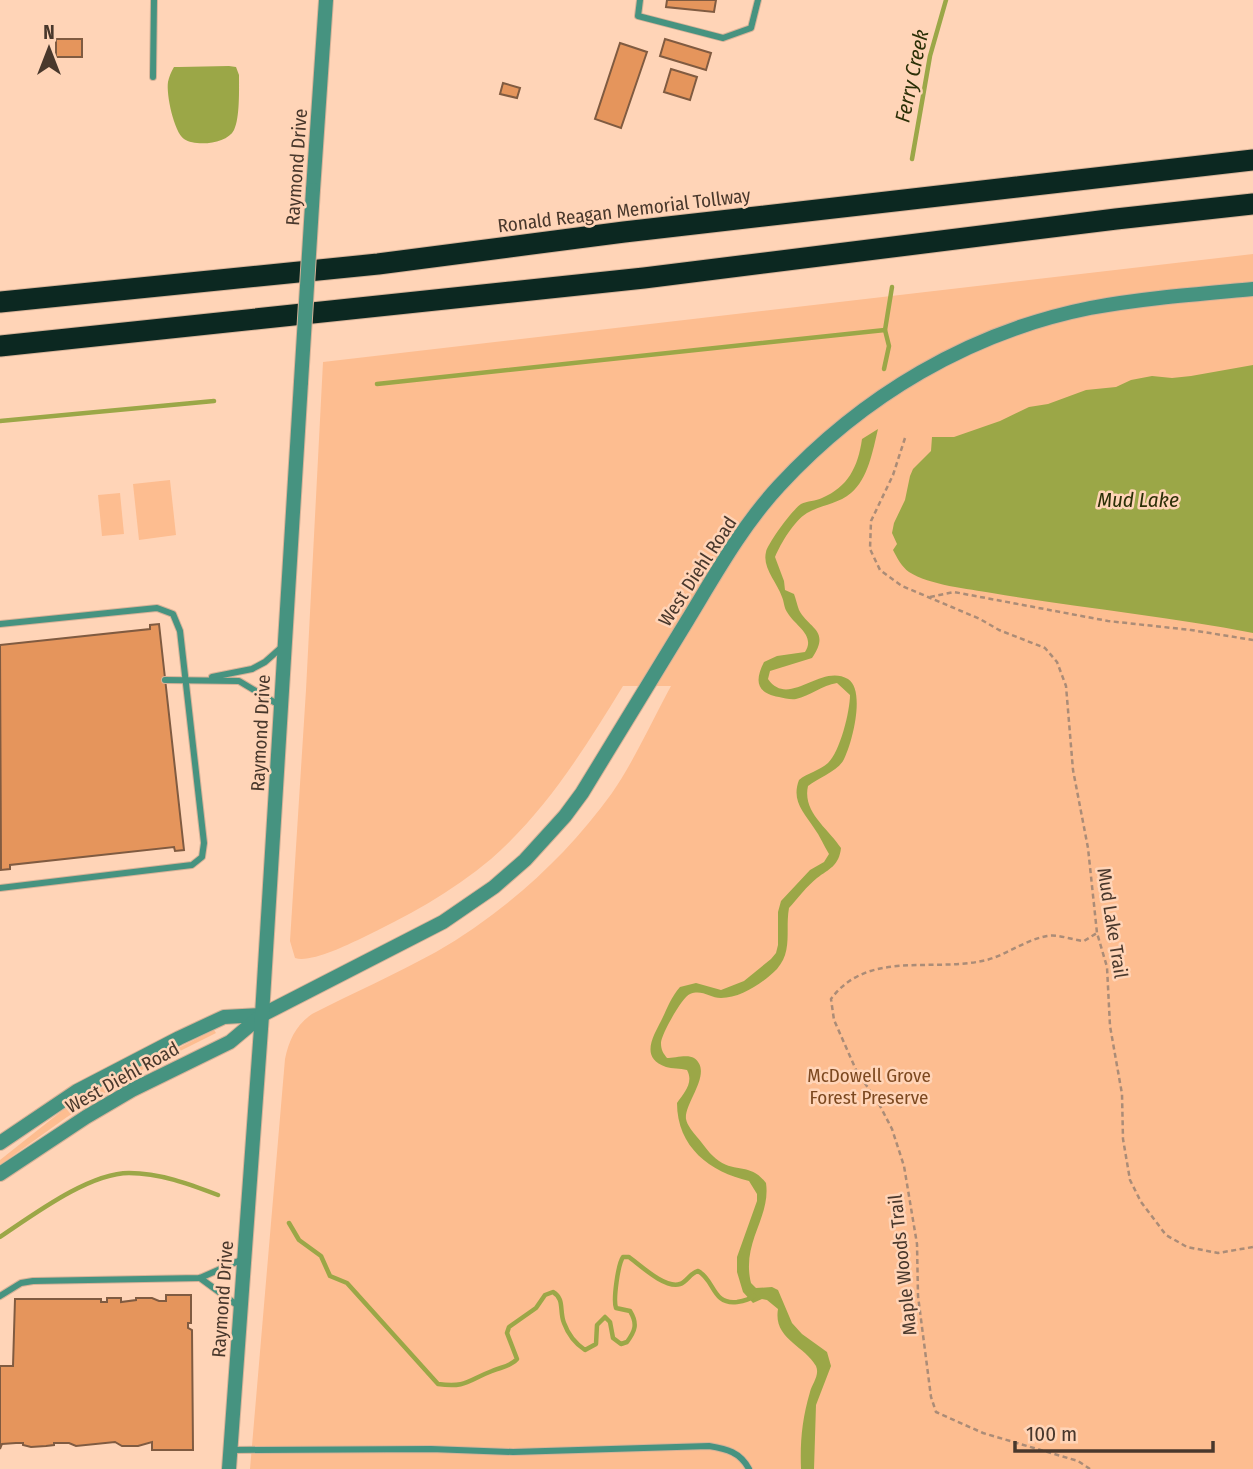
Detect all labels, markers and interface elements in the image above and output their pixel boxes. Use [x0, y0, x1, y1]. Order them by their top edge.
north arrow [14, 14, 84, 84]
text: N [43, 21, 55, 44]
water label: Ferry Creek [889, 27, 935, 125]
street label: Raymond Drive [281, 108, 312, 226]
street label: Ronald Reagan Memorial Tollway [496, 184, 752, 237]
water label: Mud Lake [1097, 487, 1179, 513]
street label: West Diehl Road [653, 512, 741, 631]
street label: Raymond Drive [246, 674, 275, 792]
street label: Mud Lake Trail [1092, 866, 1133, 980]
street label: West Diehl Road [61, 1037, 183, 1118]
park label: McDowell Grove Forest Preserve [807, 1064, 931, 1109]
street label: Maple Woods Trail [884, 1193, 921, 1337]
street label: Raymond Drive [207, 1240, 238, 1358]
scale bar [1015, 1410, 1213, 1454]
text: 100 m [1026, 1421, 1077, 1447]

